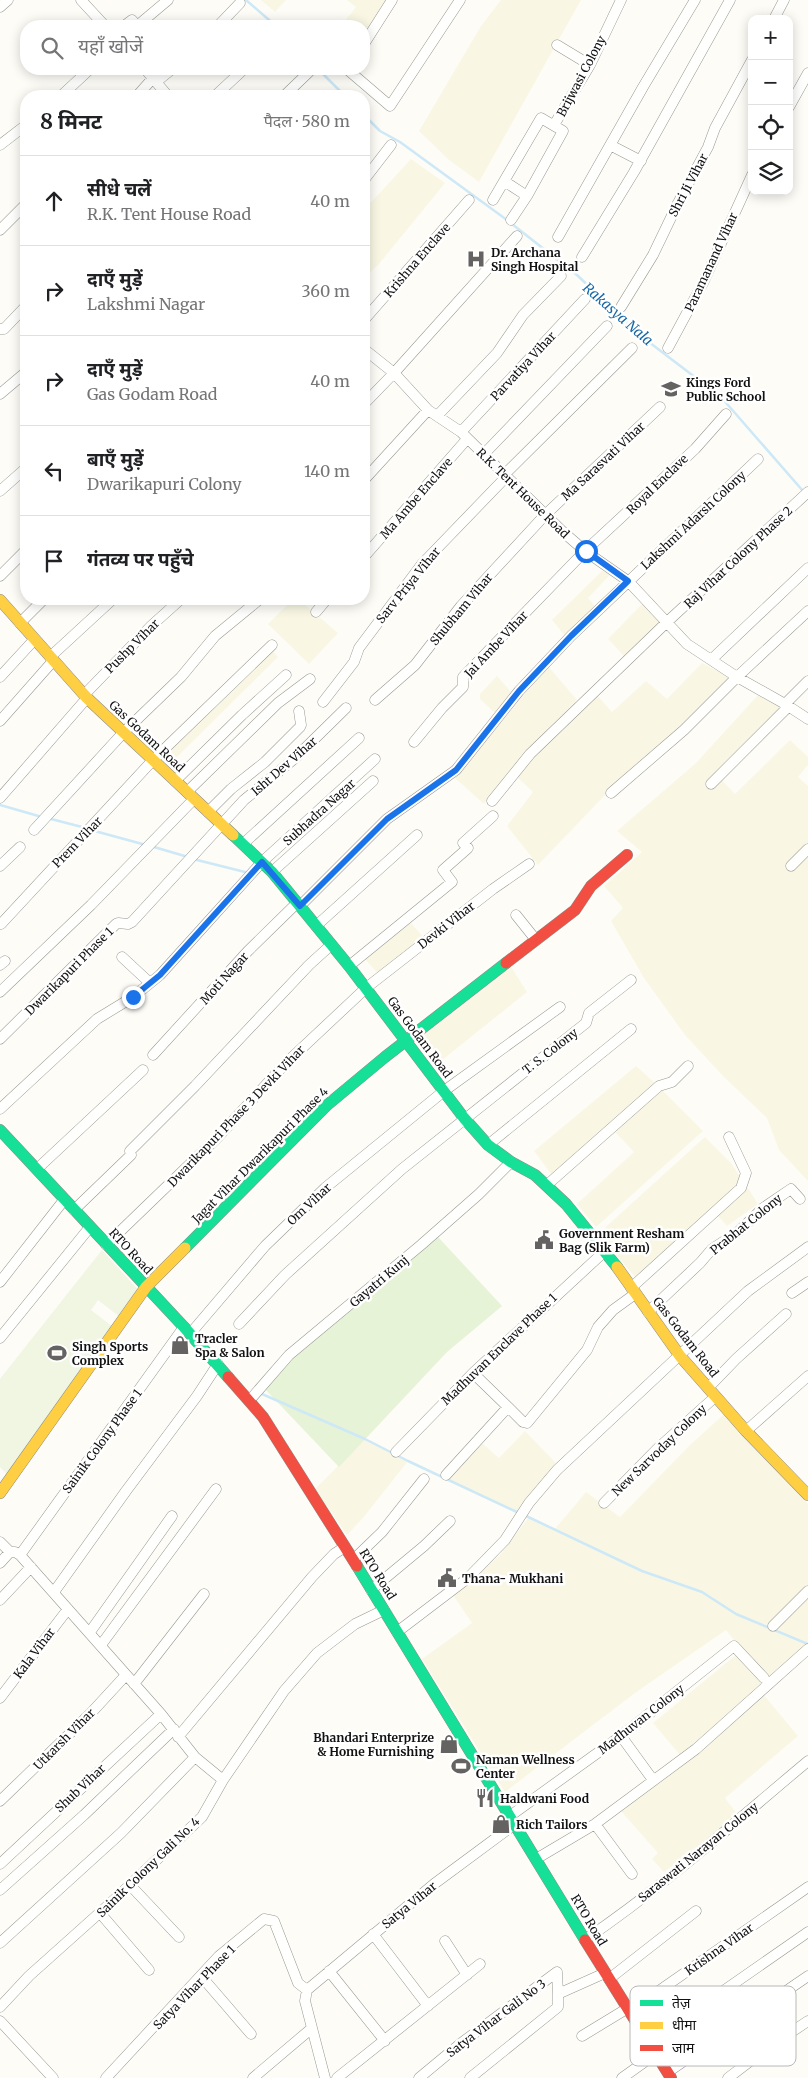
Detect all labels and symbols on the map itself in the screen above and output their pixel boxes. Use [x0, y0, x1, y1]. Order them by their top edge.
street label: Brijwasi Colony [553, 33, 609, 119]
street label: Shri Ji Vihar [665, 150, 711, 219]
street label: Paramanand Vihar [681, 209, 741, 314]
street label: Krishna Enclave [381, 220, 453, 300]
place label: Dr. Archana Singh Hospital [491, 245, 578, 274]
hospital icon: Dr. Archana Singh Hospital [465, 248, 487, 270]
water label: Rakasya Nala [579, 279, 657, 349]
street label: Parvatiya Vihar [487, 328, 559, 404]
place label: Kings Ford Public School [686, 375, 766, 404]
school or university icon: Kings Ford Public School [660, 378, 682, 400]
street label: Ma Sarasvati Vihar [558, 418, 648, 504]
street label: R.K. Tent House Road [474, 445, 572, 541]
street label: Royal Enclave [623, 451, 691, 517]
street label: Ma Ambe Enclave [377, 454, 455, 542]
street label: Lakshmi Adarsh Colony [637, 467, 749, 573]
street label: Raj Vihar Colony Phase 2 [681, 503, 795, 611]
route start [575, 540, 598, 563]
street label: Sarv Priya Vihar [373, 543, 444, 626]
street label: Shubham Vihar [426, 569, 496, 648]
street label: Jai Ambe Vihar [461, 607, 531, 681]
street label: Pushp Vihar [102, 615, 163, 676]
street label: Gas Godam Road [106, 697, 188, 775]
street label: Isht Dev Vihar [248, 733, 320, 799]
street label: Subhadra Nagar [280, 775, 359, 848]
street label: Prem Vihar [49, 813, 105, 871]
street label: Devki Vihar [415, 898, 478, 952]
street label: Dwarikapuri Phase 1 [22, 923, 117, 1018]
street label: Moti Nagar [197, 948, 252, 1007]
route end [122, 986, 145, 1009]
street label: Gas Godam Road [385, 993, 455, 1081]
street label: T. S. Colony [519, 1025, 581, 1077]
street label: Dwarikapuri Phase 3 Devki Vihar [164, 1042, 308, 1190]
street label: Jagat Vihar Dwarikapuri Phase 4 [188, 1083, 332, 1227]
street label: Om Vihar [284, 1179, 335, 1228]
street label: Prabhat Colony [707, 1190, 785, 1258]
street label: RTO Road [106, 1225, 156, 1277]
place label: Government Resham Bag (Slik Farm) [559, 1226, 684, 1255]
public building icon: Government Resham Bag (Slik Farm) [533, 1229, 555, 1251]
street label: Gayatri Kunj [347, 1252, 411, 1310]
street label: Madhuvan Enclave Phase 1 [438, 1290, 560, 1408]
street label: Gas Godam Road [650, 1294, 722, 1380]
place label: Tracler Spa & Salon [195, 1331, 265, 1360]
shop icon: Tracler Spa & Salon [169, 1334, 191, 1356]
place label: Singh Sports Complex [72, 1339, 148, 1368]
sports icon: Singh Sports Complex [46, 1342, 68, 1364]
street label: Sainik Colony Phase 1 [59, 1386, 145, 1496]
street label: New Sarvoday Colony [609, 1401, 709, 1499]
street label: RTO Road [356, 1546, 400, 1602]
public building icon: Thana- Mukhani [436, 1567, 458, 1589]
place label: Thana- Mukhani [462, 1571, 563, 1586]
street label: Kala Vihar [10, 1624, 58, 1681]
street label: Madhuvan Colony [595, 1681, 687, 1757]
street label: Utkarsh Vihar [30, 1705, 98, 1773]
place label: Bhandari Enterprize & Home Furnishing [313, 1730, 434, 1759]
shop icon: Bhandari Enterprize & Home Furnishing [438, 1733, 460, 1755]
place label: Naman Wellness Center [476, 1752, 575, 1781]
sports icon: Naman Wellness Center [450, 1755, 472, 1777]
street label: Shub Vihar [52, 1760, 109, 1815]
restaurant icon: Haldwani Food [474, 1787, 496, 1809]
place label: Haldwani Food [500, 1791, 590, 1806]
street label: Saraswati Narayan Colony [635, 1799, 761, 1905]
street label: Sainik Colony Gali No. 4 [93, 1813, 203, 1920]
shop icon: Rich Tailors [490, 1813, 512, 1835]
place label: Rich Tailors [516, 1817, 587, 1832]
street label: Satya Vihar [379, 1878, 440, 1932]
street label: RTO Road [568, 1892, 610, 1948]
street label: Krishna Vihar [682, 1919, 757, 1978]
street label: Satya Vihar Phase 1 [150, 1941, 238, 2032]
street label: Satya Vihar Gali No 3 [443, 1976, 549, 2060]
legend [630, 1986, 796, 2066]
text: तेज़ [672, 1994, 691, 2012]
text: धीमा [672, 2016, 697, 2034]
text: जाम [672, 2039, 695, 2057]

